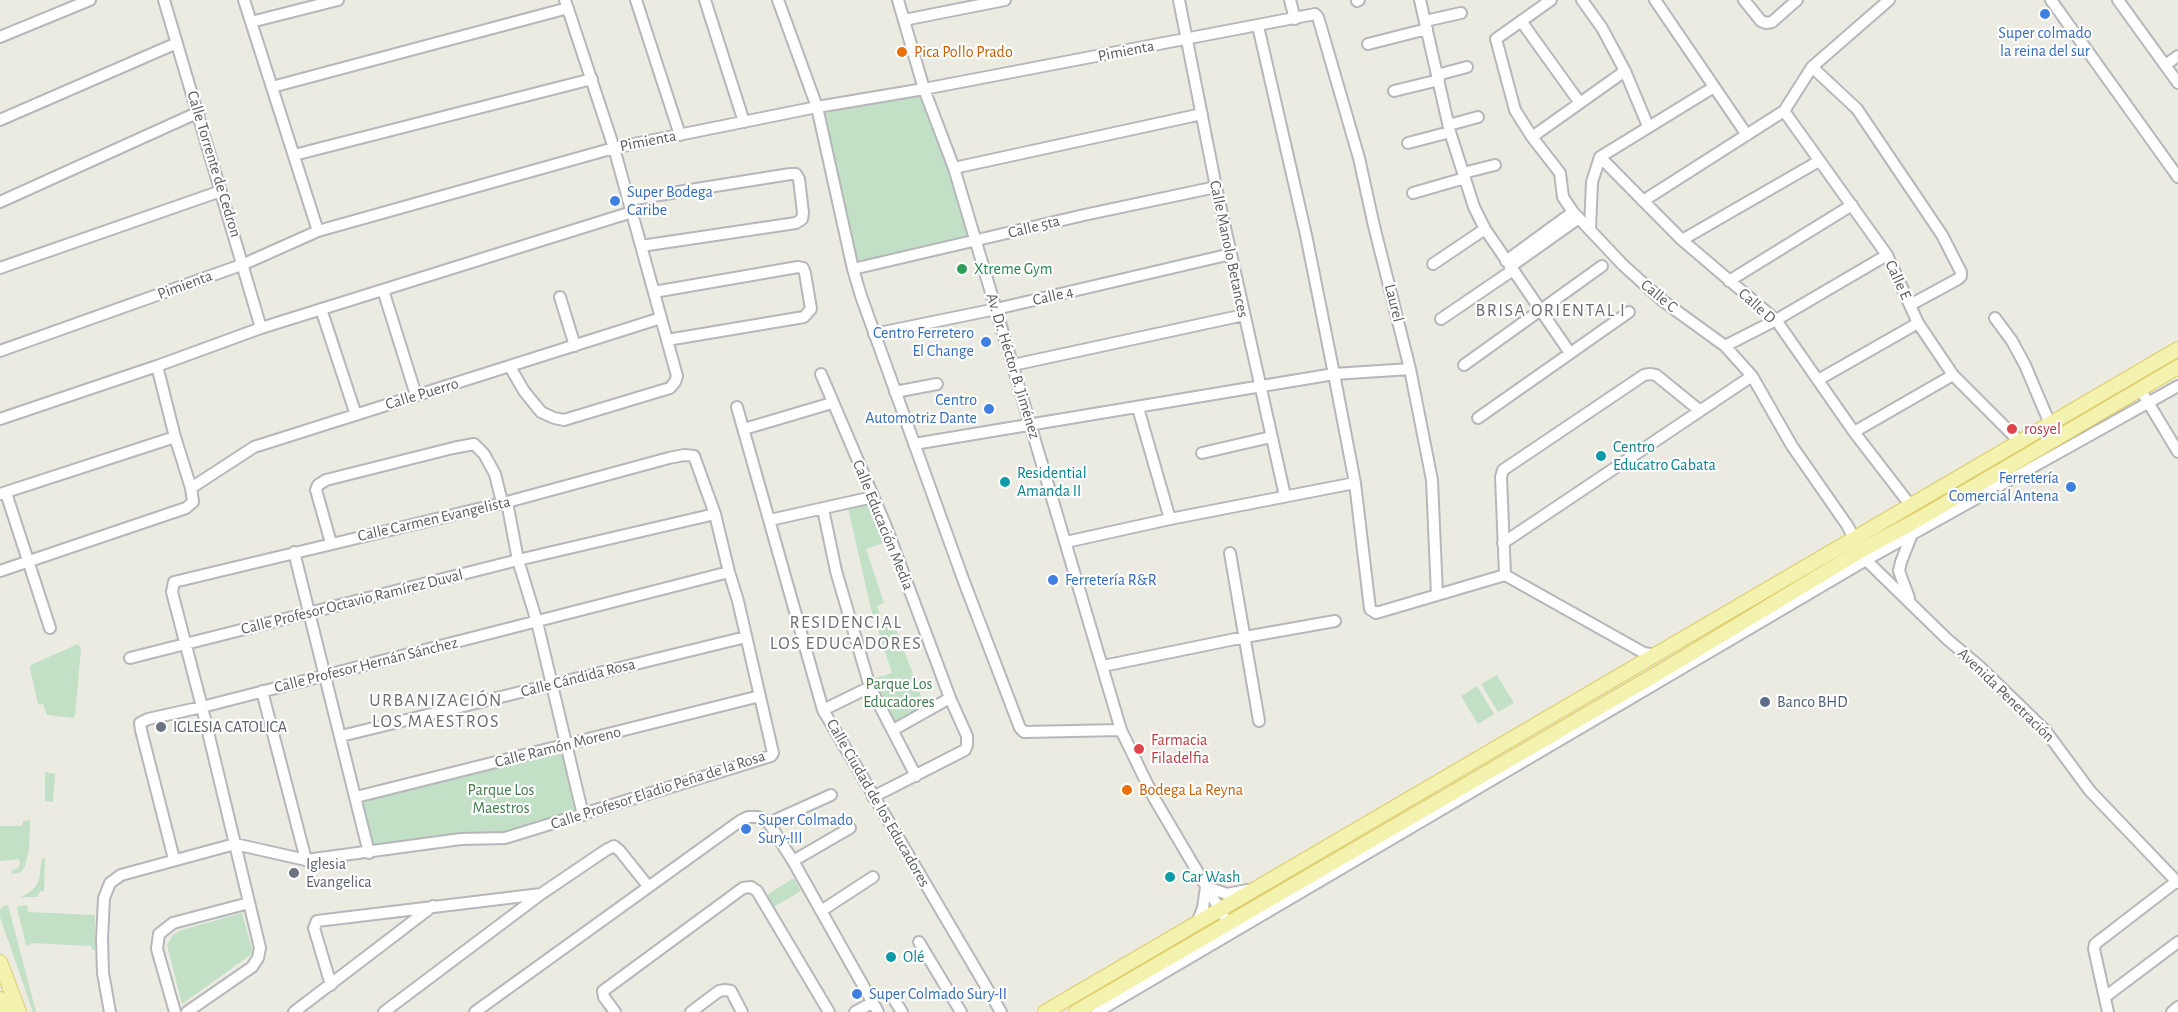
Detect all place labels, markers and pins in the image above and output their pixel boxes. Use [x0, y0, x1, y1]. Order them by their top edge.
marker: Super colmado la reina del sur [2038, 7, 2052, 21]
place label: Super colmado la reina del sur [1998, 23, 2092, 61]
place label: Pica Pollo Prado [914, 42, 1013, 62]
marker: Pica Pollo Prado [895, 45, 909, 59]
place label: Super Bodega Caribe [627, 182, 713, 220]
marker: Super Bodega Caribe [608, 194, 622, 208]
place label: Xtreme Gym [974, 259, 1053, 279]
marker: Xtreme Gym [955, 262, 969, 276]
place label: Centro Ferretero El Change [873, 323, 974, 361]
marker: Centro Ferretero El Change [979, 335, 993, 349]
place label: Centro Automotriz Dante [865, 390, 977, 428]
marker: Centro Automotriz Dante [982, 402, 996, 416]
place label: rosyel [2024, 419, 2061, 439]
marker: rosyel [2005, 422, 2019, 436]
place label: Centro Educatro Gabata [1613, 437, 1716, 475]
marker: Centro Educatro Gabata [1594, 449, 1608, 463]
place label: Residential Amanda II [1017, 463, 1087, 501]
place label: Ferretería Comercial Antena [1949, 468, 2059, 506]
marker: Residential Amanda II [998, 475, 1012, 489]
marker: Ferretería Comercial Antena [2064, 480, 2078, 494]
place label: Ferretería R&R [1065, 570, 1157, 590]
marker: Ferretería R&R [1046, 573, 1060, 587]
place label: Banco BHD [1777, 692, 1848, 712]
marker: Banco BHD [1758, 695, 1772, 709]
place label: IGLESIA CATOLICA [173, 717, 287, 737]
marker: IGLESIA CATOLICA [154, 720, 168, 734]
place label: Farmacia Filadelfia [1151, 730, 1209, 768]
marker: Farmacia Filadelfia [1132, 742, 1146, 756]
place label: Bodega La Reyna [1139, 780, 1243, 800]
marker: Bodega La Reyna [1120, 783, 1134, 797]
place label: Super Colmado Sury-III [758, 810, 853, 848]
marker: Super Colmado Sury-III [739, 822, 753, 836]
place label: Iglesia Evangelica [306, 854, 372, 892]
marker: Iglesia Evangelica [287, 866, 301, 880]
place label: Car Wash [1182, 867, 1240, 887]
marker: Car Wash [1163, 870, 1177, 884]
place label: Olé [903, 947, 924, 967]
marker: Olé [884, 950, 898, 964]
place label: Super Colmado Sury-II [869, 984, 1007, 1004]
marker: Super Colmado Sury-II [850, 987, 864, 1001]

